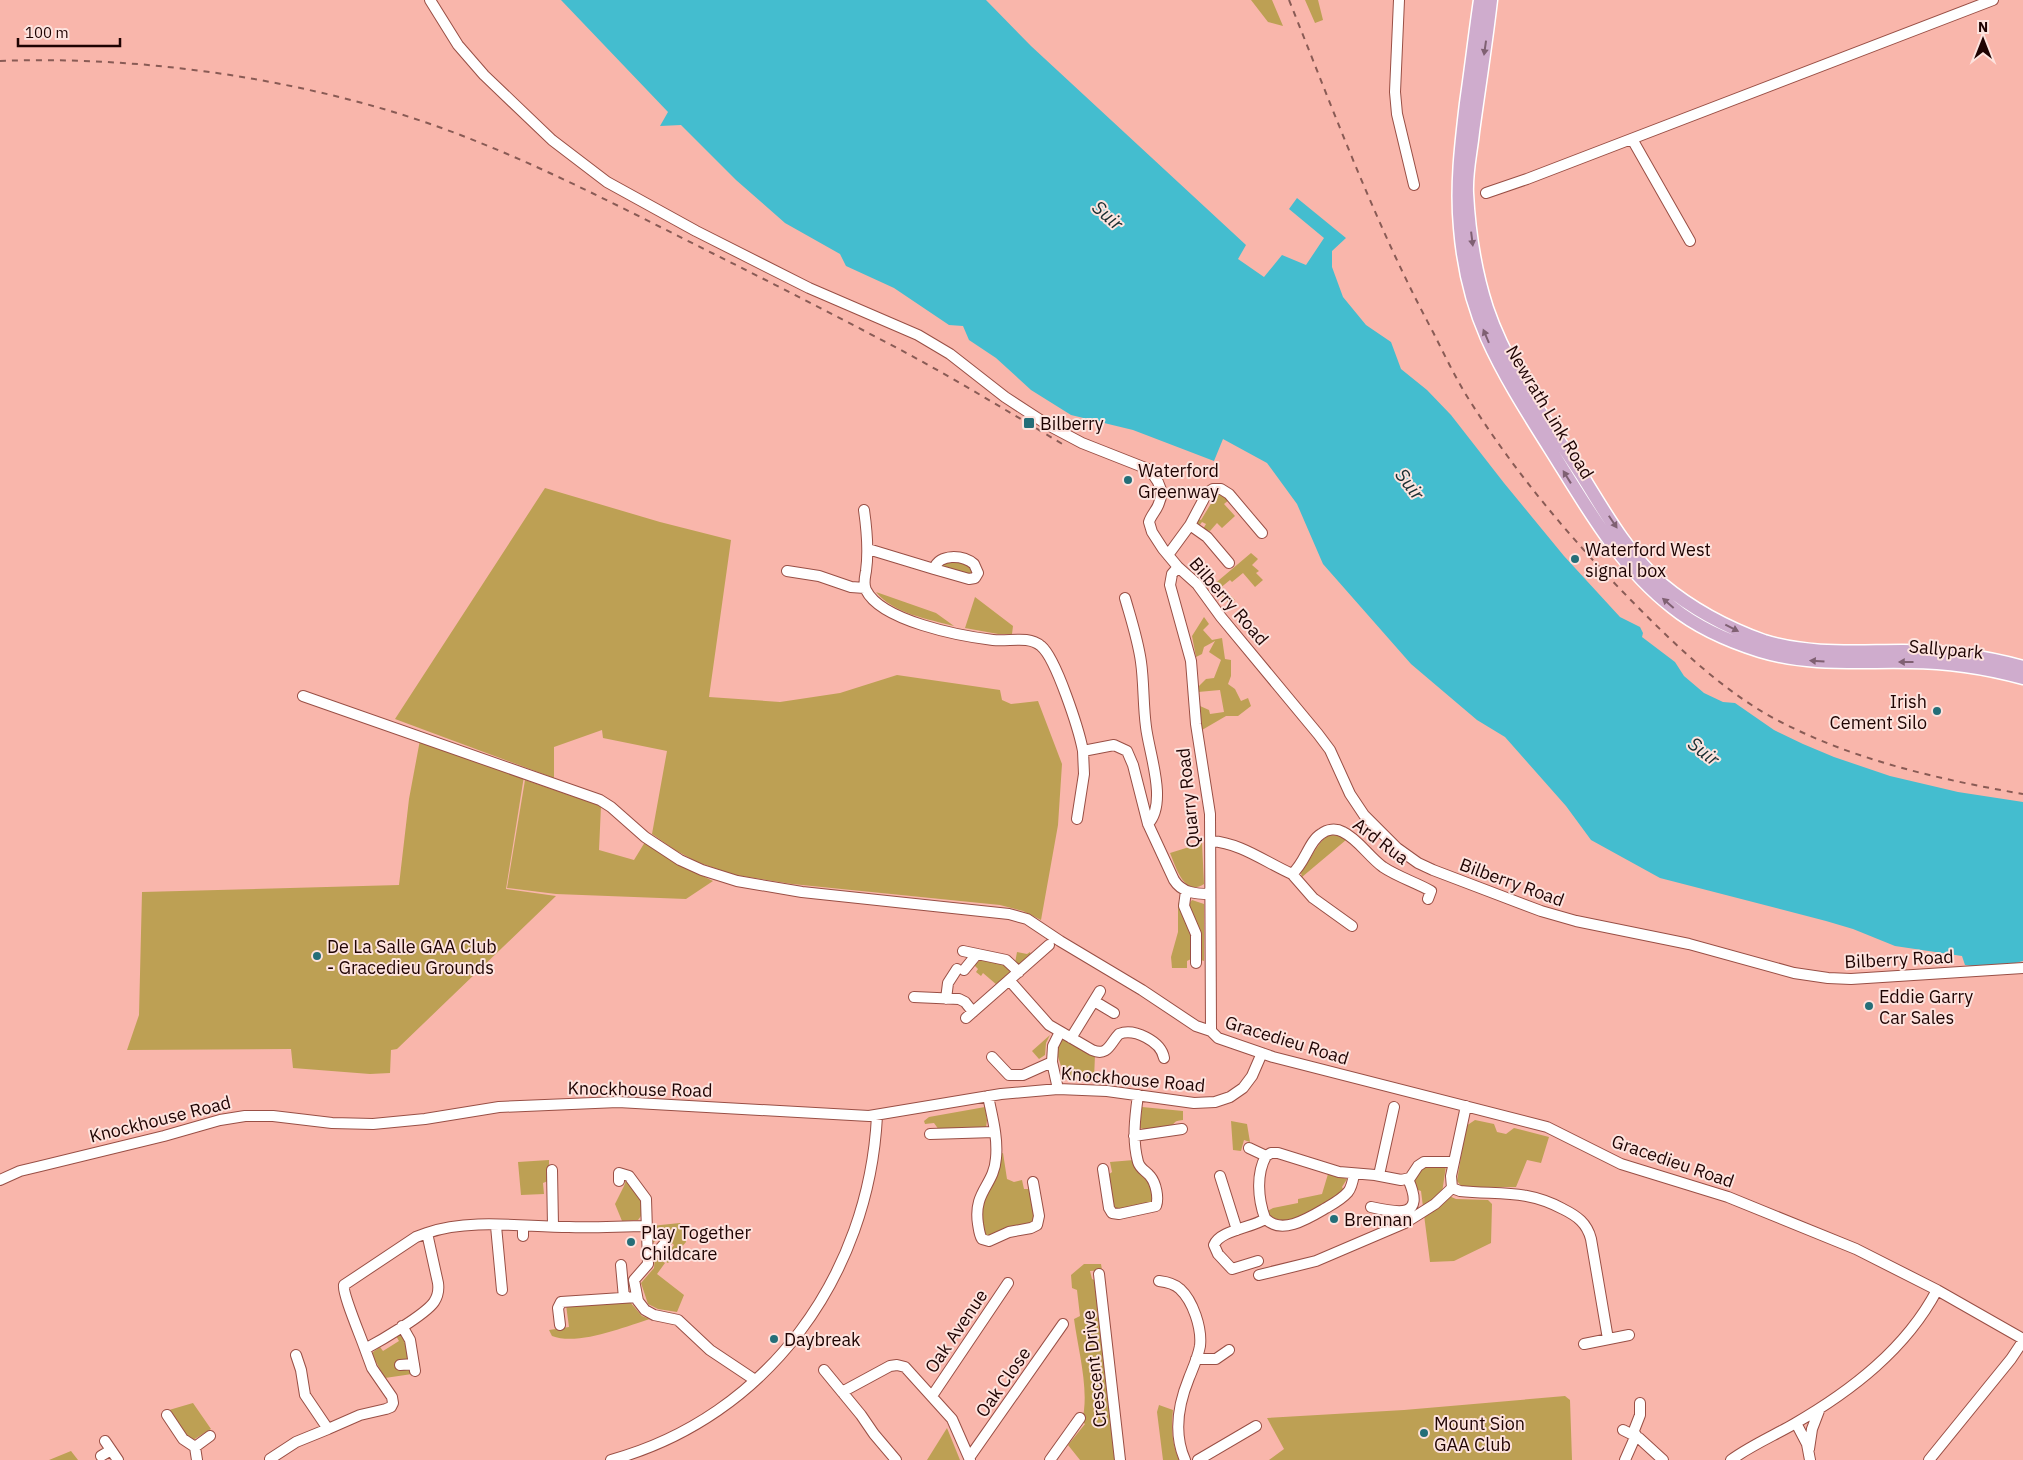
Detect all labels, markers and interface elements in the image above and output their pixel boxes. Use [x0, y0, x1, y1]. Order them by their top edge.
scale bar [18, 15, 120, 47]
north arrow [1958, 15, 2008, 65]
text: N [1978, 18, 1988, 36]
text: 100 m [25, 23, 69, 42]
one-way arrow [1481, 41, 1489, 57]
water label: Suir [1087, 195, 1129, 236]
one-way arrow [1468, 231, 1476, 247]
one-way arrow [1482, 329, 1490, 343]
street label: Newrath Link Road [1501, 341, 1599, 483]
place label: Bilberry [1040, 412, 1104, 435]
marker: Bilberry [1022, 416, 1036, 430]
place label: Waterford Greenway [1138, 459, 1219, 503]
water label: Suir [1390, 463, 1430, 505]
one-way arrow [1563, 470, 1572, 483]
marker: Waterford Greenway [1122, 474, 1134, 486]
one-way arrow [1608, 515, 1618, 529]
place label: Waterford West signal box [1585, 538, 1711, 582]
street label: Bilberry Road [1184, 552, 1274, 650]
marker: Waterford West signal box [1569, 553, 1581, 565]
one-way arrow [1662, 598, 1674, 609]
one-way arrow [1725, 624, 1739, 632]
street label: Sallypark [1908, 634, 1985, 664]
one-way arrow [1808, 657, 1824, 665]
one-way arrow [1898, 658, 1914, 666]
place label: Irish Cement Silo [1830, 690, 1927, 734]
marker: Irish Cement Silo [1931, 705, 1943, 717]
water label: Suir [1683, 731, 1725, 771]
street label: Quarry Road [1171, 747, 1205, 849]
street label: Ard Rua [1348, 813, 1414, 870]
street label: Bilberry Road [1457, 852, 1567, 912]
place label: De La Salle GAA Club - Gracedieu Grounds [327, 935, 497, 979]
street label: Bilberry Road [1844, 945, 1954, 973]
marker: De La Salle GAA Club - Gracedieu Grounds [311, 950, 323, 962]
place label: Eddie Garry Car Sales [1879, 985, 1973, 1029]
marker: Eddie Garry Car Sales [1863, 1000, 1875, 1012]
street label: Gracedieu Road [1222, 1010, 1352, 1070]
street label: Knockhouse Road [1060, 1061, 1206, 1097]
street label: Knockhouse Road [567, 1076, 713, 1102]
street label: Knockhouse Road [87, 1090, 233, 1148]
street label: Gracedieu Road [1609, 1129, 1737, 1193]
place label: Brennan [1344, 1208, 1412, 1231]
marker: Brennan [1328, 1213, 1340, 1225]
place label: Play Together Childcare [641, 1221, 751, 1265]
marker: Play Together Childcare [625, 1236, 637, 1248]
street label: Oak Avenue [920, 1285, 992, 1377]
street label: Crescent Drive [1076, 1309, 1112, 1429]
place label: Daybreak [784, 1328, 861, 1351]
marker: Daybreak [768, 1333, 780, 1345]
street label: Oak Close [970, 1342, 1036, 1422]
place label: Mount Sion GAA Club [1434, 1412, 1525, 1456]
marker: Mount Sion GAA Club [1418, 1427, 1430, 1439]

